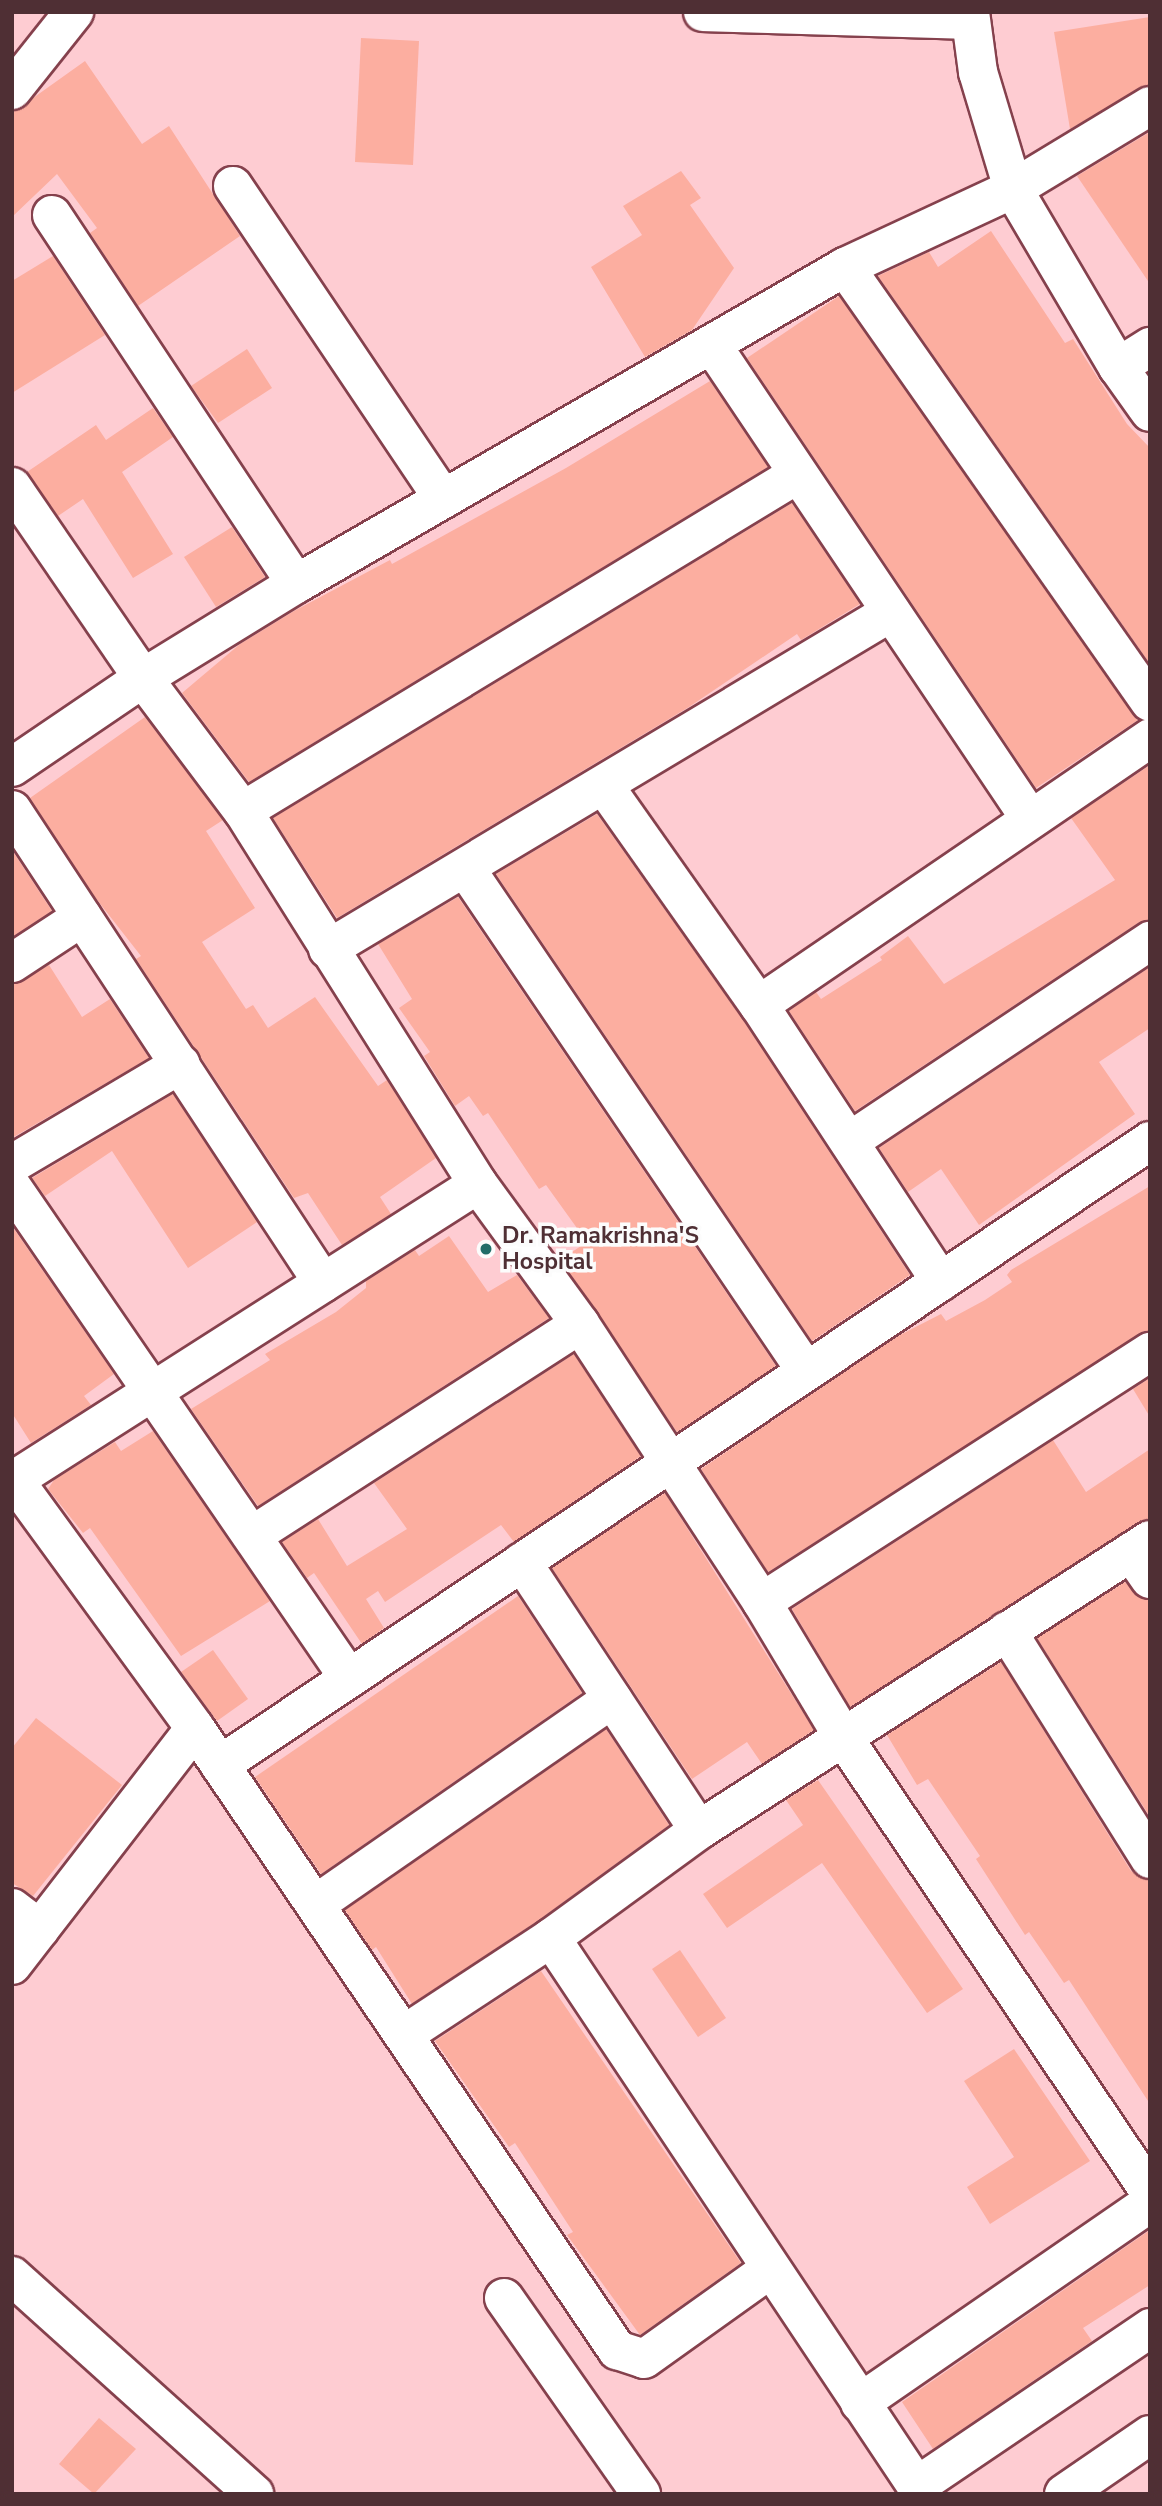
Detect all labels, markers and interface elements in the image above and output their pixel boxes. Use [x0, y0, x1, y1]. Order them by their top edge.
place label: Dr. Ramakrishna'S Hospital [502, 1222, 699, 1276]
marker: Dr. Ramakrishna'S Hospital [476, 1239, 496, 1259]

